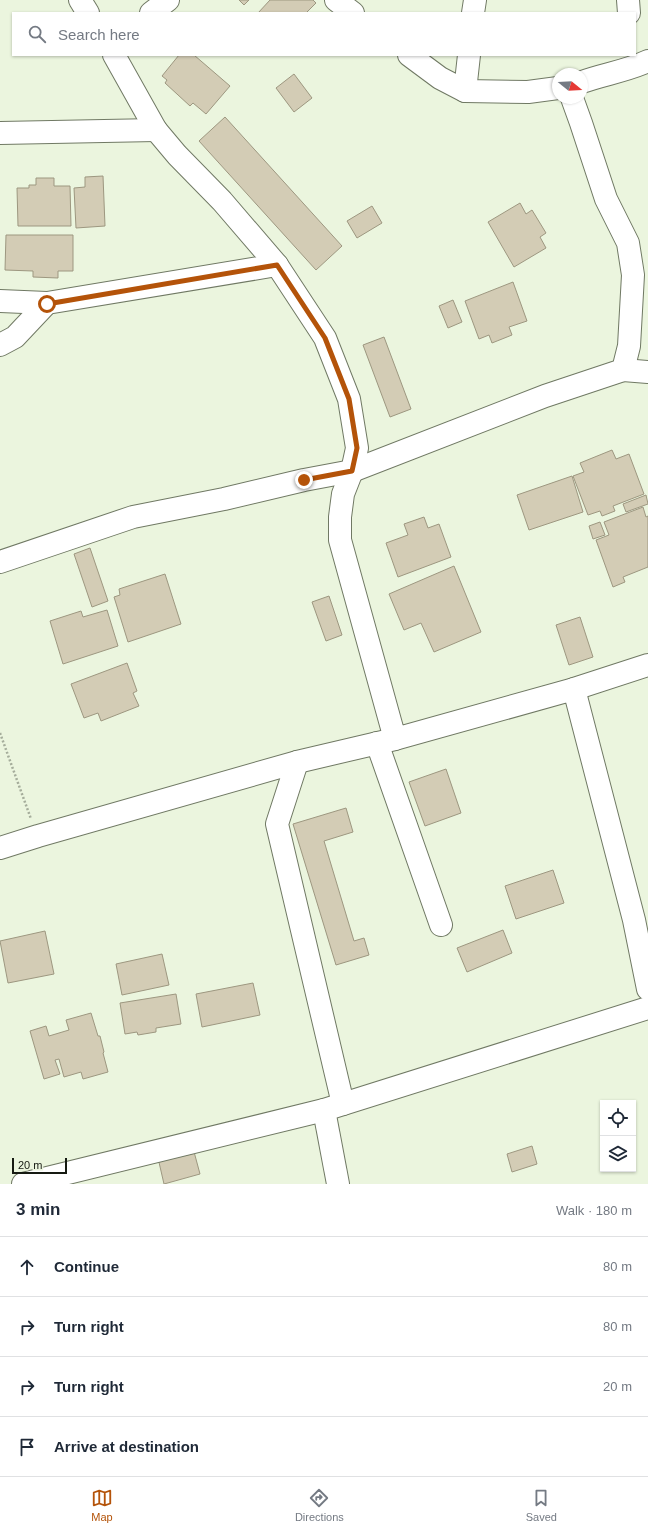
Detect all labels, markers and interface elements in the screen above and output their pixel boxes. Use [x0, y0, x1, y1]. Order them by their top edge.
search box [12, 12, 636, 56]
icon: search [26, 23, 48, 45]
text: Search here [58, 26, 140, 43]
north arrow [552, 68, 588, 104]
route start [38, 295, 56, 313]
route end [295, 471, 313, 489]
map controls [600, 1100, 636, 1172]
button: locate [600, 1100, 636, 1136]
button: layers [600, 1136, 636, 1172]
scale bar [12, 1156, 67, 1175]
text: 20 m [18, 1159, 42, 1171]
text: 3 min [16, 1200, 60, 1219]
text: Walk · 180 m [556, 1203, 632, 1218]
icon: ahead [16, 1256, 38, 1278]
text: Continue [54, 1258, 119, 1275]
text: 80 m [603, 1259, 632, 1274]
icon: right [16, 1316, 38, 1338]
text: Turn right [54, 1318, 124, 1335]
text: 80 m [603, 1319, 632, 1334]
icon: right [16, 1376, 38, 1398]
text: Turn right [54, 1378, 124, 1395]
text: 20 m [603, 1379, 632, 1394]
icon: arrive [16, 1436, 38, 1458]
text: Arrive at destination [54, 1438, 199, 1455]
tab: Map [91, 1487, 113, 1523]
tab: Directions [295, 1487, 344, 1523]
tab: Saved [526, 1487, 557, 1523]

